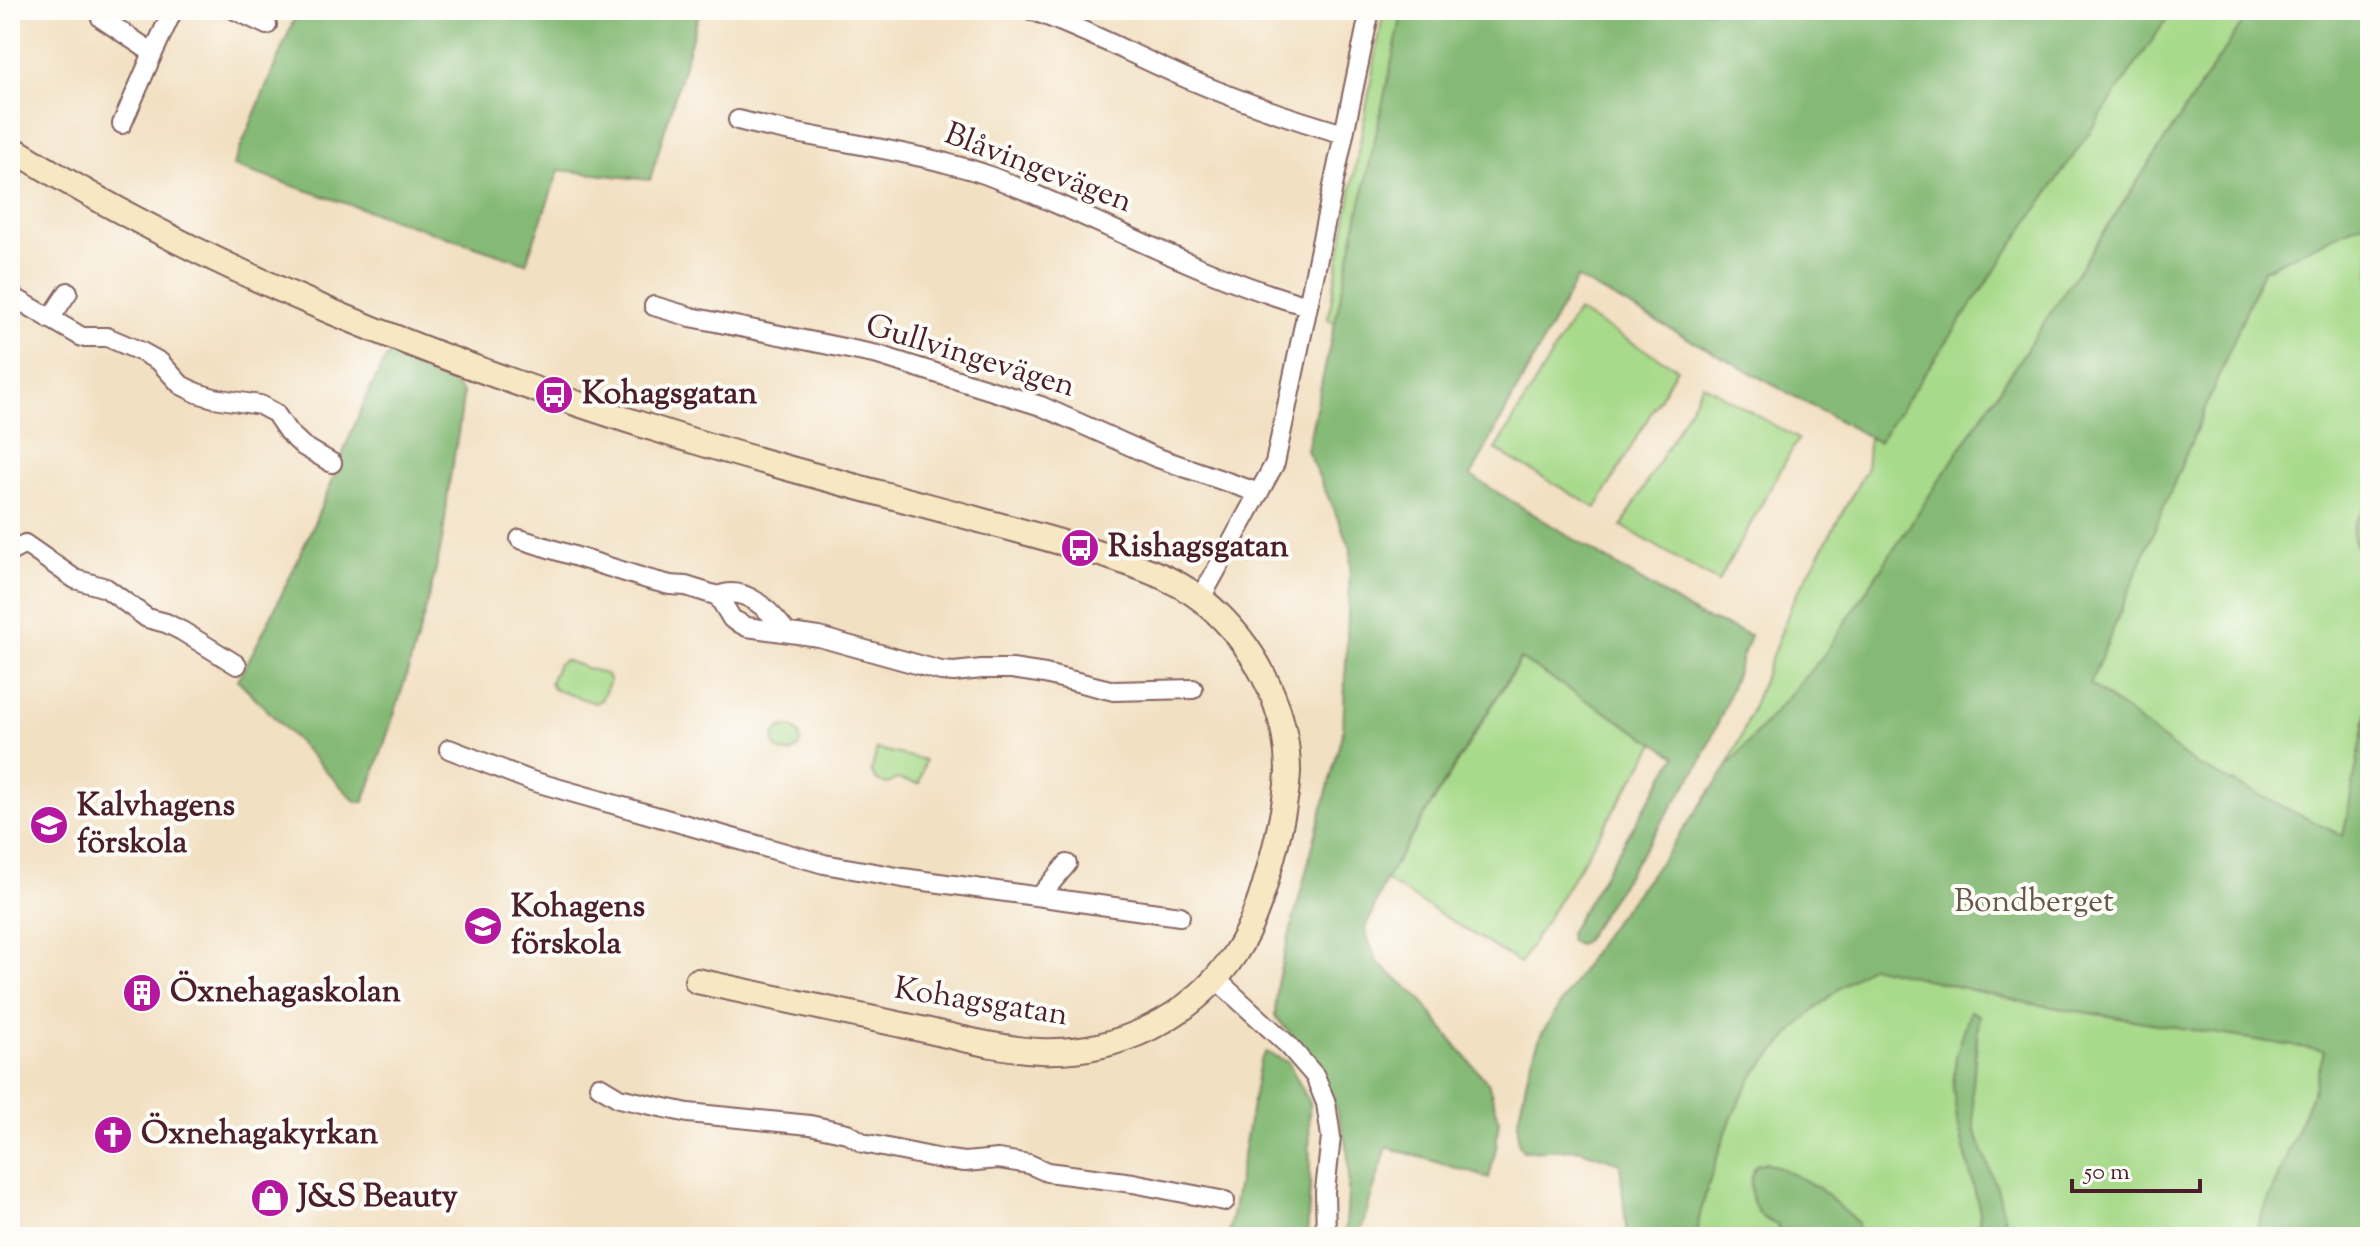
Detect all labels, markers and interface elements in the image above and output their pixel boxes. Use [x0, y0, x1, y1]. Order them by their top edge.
street label: Blåvingevägen [937, 112, 1139, 226]
street label: Gullvingevägen [860, 303, 1080, 411]
place label: Kohagsgatan [582, 372, 757, 418]
bus stop icon: Kohagsgatan [533, 374, 575, 416]
place label: Rishagsgatan [1108, 525, 1289, 571]
bus stop icon: Rishagsgatan [1059, 527, 1101, 569]
place label: Kalvhagens förskola [77, 784, 235, 867]
school or university icon: Kalvhagens förskola [28, 804, 70, 846]
park label: Bondberget [1954, 880, 2114, 926]
place label: Kohagens förskola [511, 885, 645, 968]
school or university icon: Kohagens förskola [462, 905, 504, 947]
street label: Kohagsgatan [891, 967, 1071, 1039]
place label: Öxnehagaskolan [170, 970, 401, 1016]
building icon: Öxnehagaskolan [121, 972, 163, 1014]
place label: Öxnehagakyrkan [141, 1112, 378, 1158]
church icon: Öxnehagakyrkan [92, 1114, 134, 1156]
scale bar [2072, 1143, 2200, 1193]
text: 50 m [2082, 1156, 2130, 1190]
place label: J&S Beauty [296, 1175, 458, 1221]
shop icon: J&S Beauty [249, 1177, 291, 1219]

